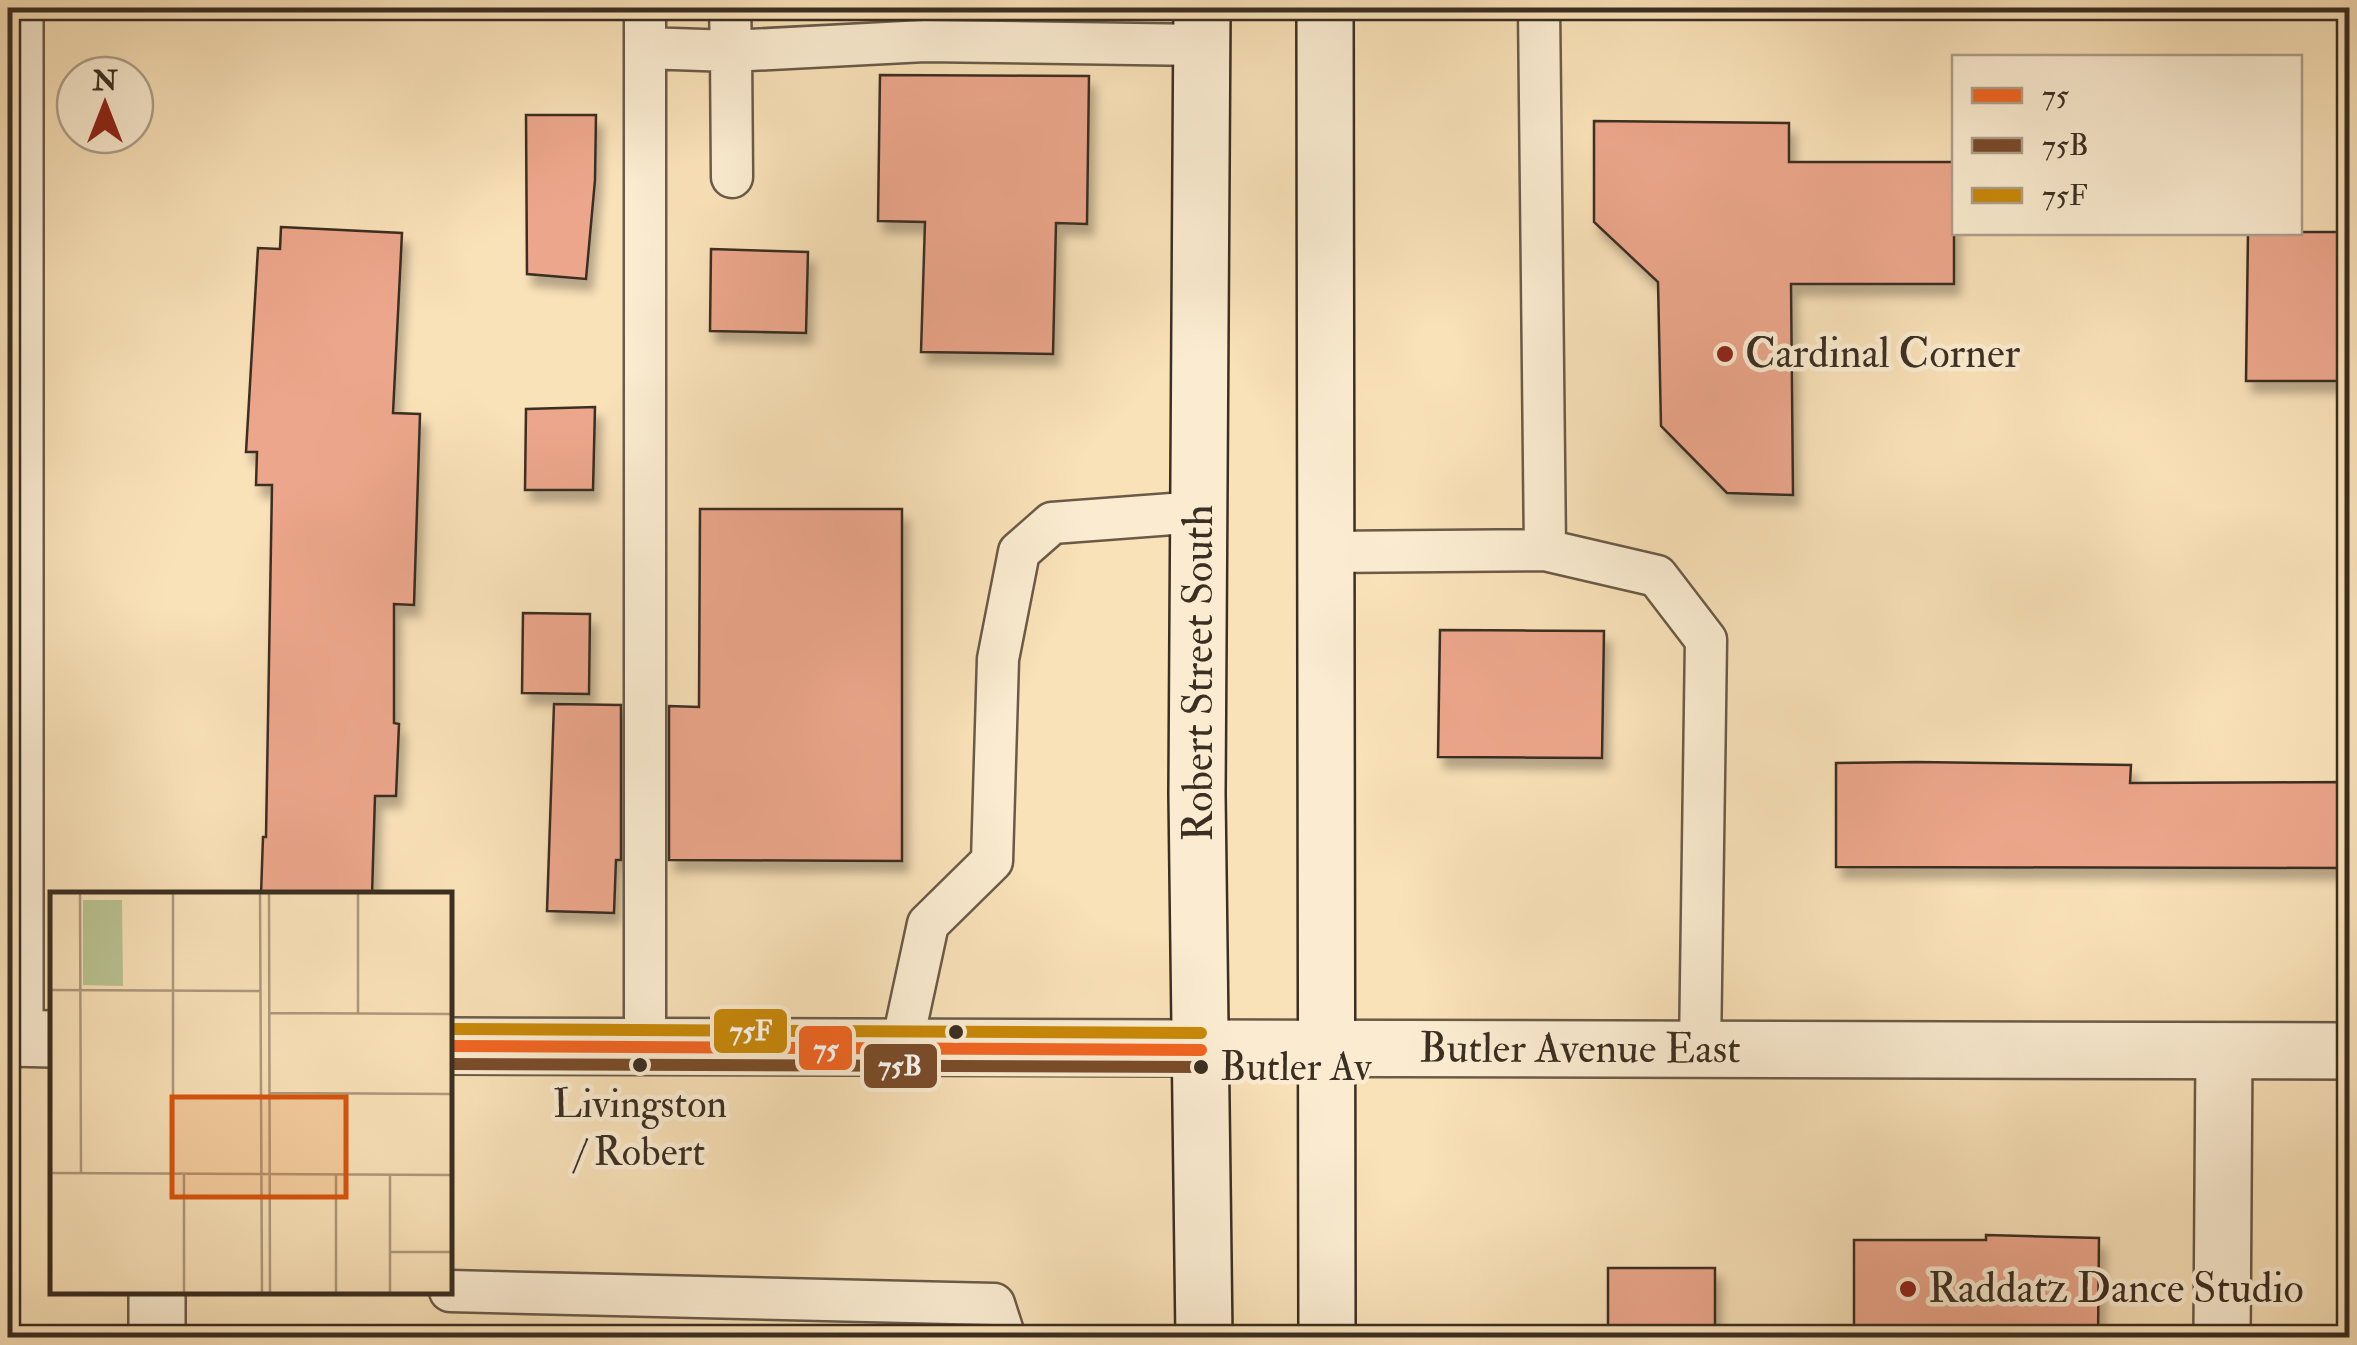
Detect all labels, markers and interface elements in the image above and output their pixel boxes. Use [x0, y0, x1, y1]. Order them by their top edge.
north arrow [55, 55, 155, 155]
legend [1952, 55, 2302, 235]
text: N [91, 64, 118, 99]
text: 75 [2042, 77, 2070, 114]
text: 75B [2042, 127, 2089, 164]
text: 75F [2042, 177, 2088, 214]
place label: Cardinal Corner [1745, 328, 2020, 380]
marker: Cardinal Corner [1714, 343, 1736, 365]
street label: Robert Street South [1173, 504, 1225, 842]
inset map [50, 892, 452, 1295]
line badge: 75F [712, 1007, 789, 1055]
text: 75F [730, 1014, 773, 1049]
unlabelled marker [946, 1022, 966, 1042]
street label: Butler Avenue East [1419, 1023, 1741, 1075]
line badge: 75 [797, 1024, 854, 1072]
text: 75 [813, 1032, 839, 1067]
line badge: 75B [862, 1042, 939, 1090]
place label: Butler Av [1220, 1042, 1372, 1093]
text: 75B [878, 1049, 922, 1084]
marker: Livingston / Robert [630, 1055, 650, 1075]
marker: Butler Av [1191, 1057, 1211, 1077]
place label: Livingston / Robert [553, 1079, 727, 1178]
place label: Raddatz Dance Studio [1928, 1263, 2304, 1315]
marker: Raddatz Dance Studio [1897, 1278, 1919, 1300]

